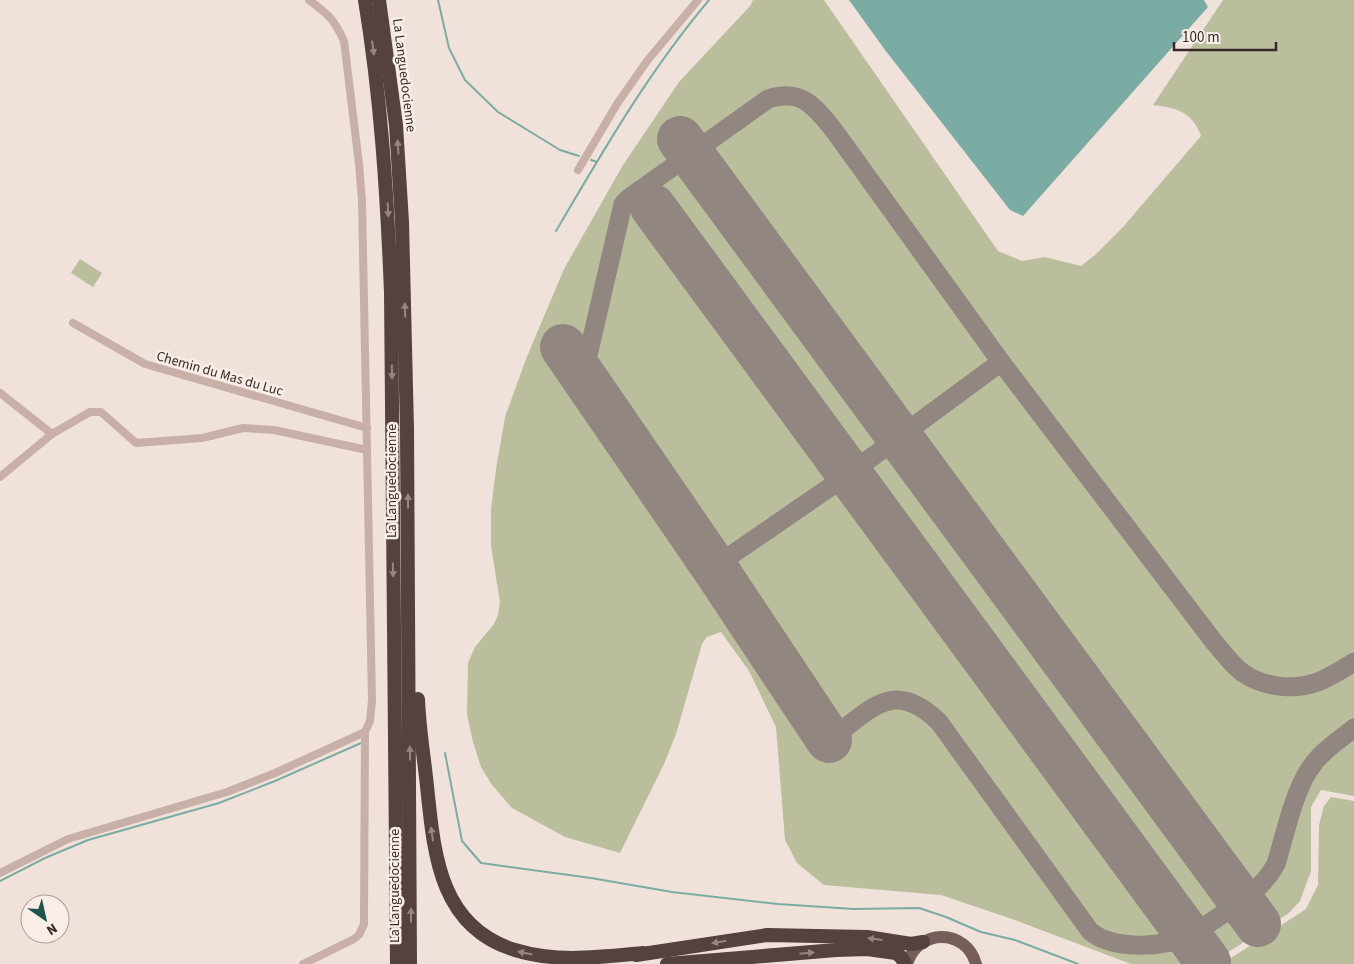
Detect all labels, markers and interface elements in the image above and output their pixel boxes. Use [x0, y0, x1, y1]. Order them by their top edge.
street label: La Languedocienne [387, 17, 421, 133]
scale bar [1174, 20, 1276, 52]
text: 100 m [1182, 27, 1220, 48]
one-way arrow [369, 41, 377, 57]
one-way arrow [393, 139, 401, 155]
one-way arrow [384, 202, 392, 218]
one-way arrow [401, 302, 409, 318]
street label: Chemin du Mas du Luc [154, 346, 286, 402]
one-way arrow [388, 365, 396, 381]
street label: La Languedocienne [382, 424, 402, 538]
one-way arrow [404, 493, 412, 509]
one-way arrow [390, 562, 398, 578]
one-way arrow [406, 745, 414, 761]
one-way arrow [428, 826, 436, 842]
street label: La Languedocienne [385, 829, 405, 943]
north arrow [20, 894, 70, 944]
one-way arrow [407, 907, 415, 923]
text: N [42, 918, 61, 940]
one-way arrow [867, 934, 883, 942]
one-way arrow [710, 938, 726, 946]
one-way arrow [517, 948, 533, 956]
one-way arrow [799, 948, 815, 956]

